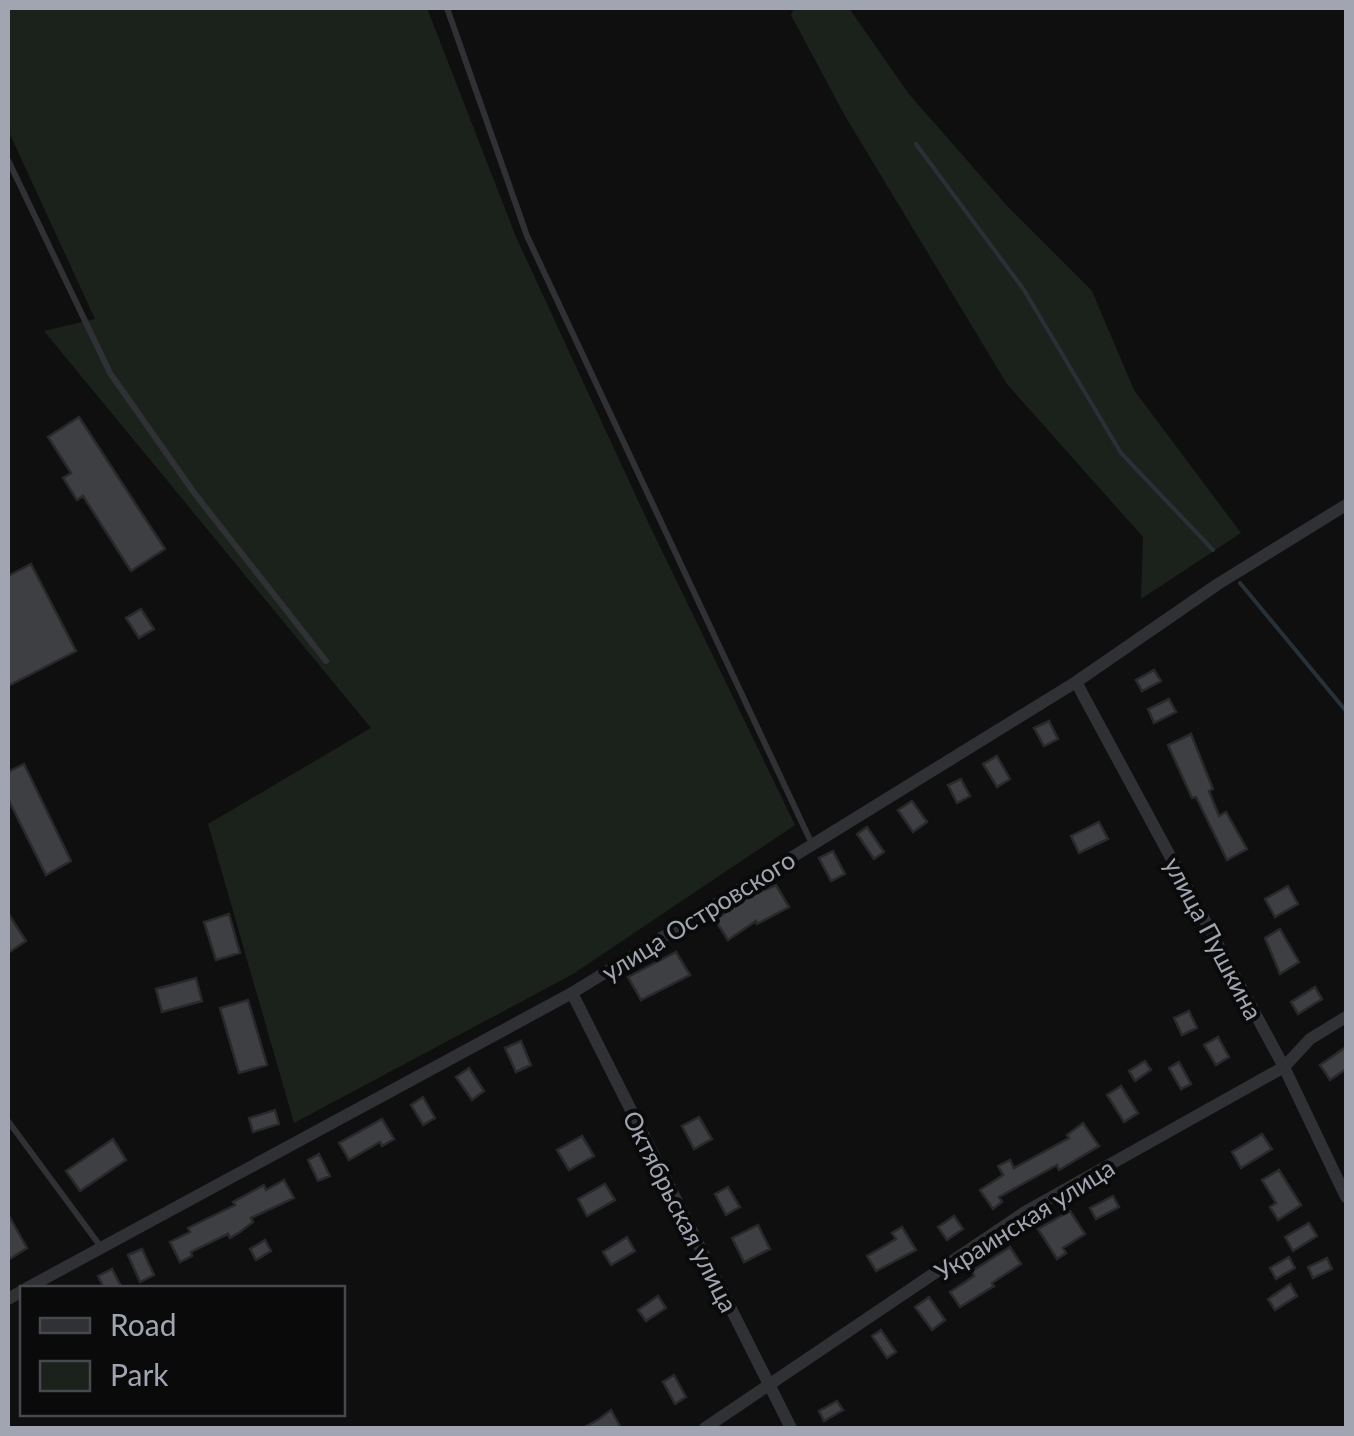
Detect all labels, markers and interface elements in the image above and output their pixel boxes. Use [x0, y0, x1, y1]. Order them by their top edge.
street label: улица Островского [596, 843, 800, 987]
street label: улица Пушкина [1158, 851, 1270, 1025]
street label: Октябрьская улица [617, 1105, 745, 1317]
street label: Украинская улица [929, 1152, 1119, 1286]
legend [20, 1286, 345, 1416]
text: Road [110, 1306, 177, 1342]
text: Park [110, 1356, 169, 1392]

